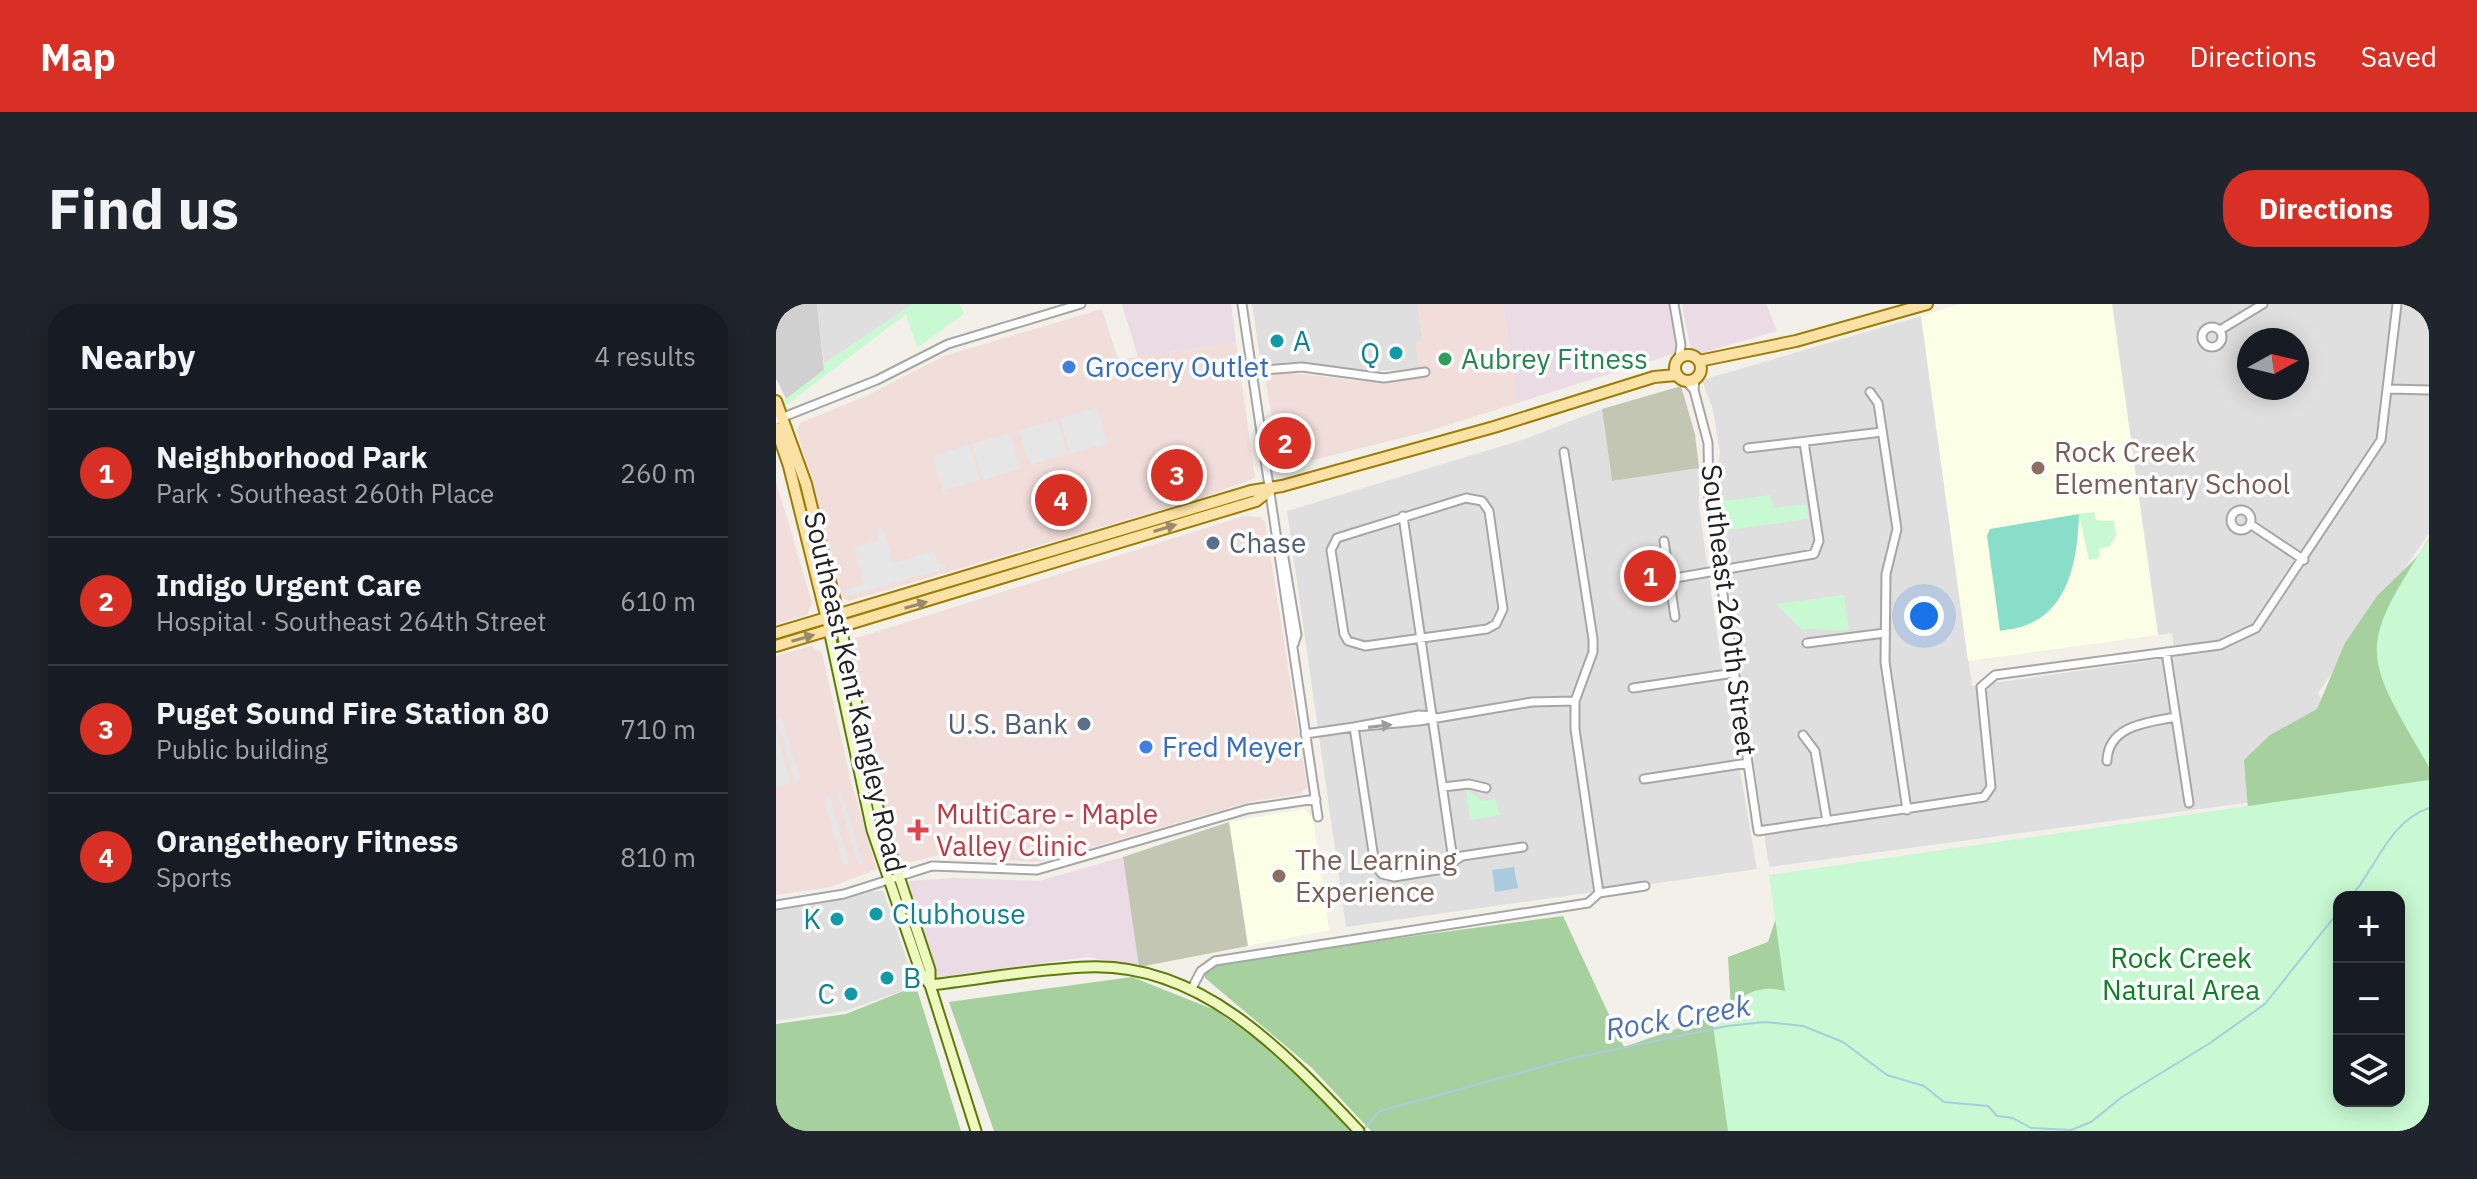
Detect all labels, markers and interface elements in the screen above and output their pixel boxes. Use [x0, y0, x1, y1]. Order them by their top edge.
text: Map [40, 32, 116, 81]
text: Map [2091, 38, 2145, 75]
text: Directions [2189, 38, 2317, 75]
text: Saved [2361, 38, 2437, 75]
button: Directions [2223, 170, 2429, 247]
text: Find us [48, 172, 239, 244]
place label: A [1293, 322, 1311, 359]
north arrow [2237, 328, 2309, 400]
marker: A [1268, 332, 1286, 350]
text: Nearby [80, 334, 195, 378]
place label: Q [1360, 334, 1380, 371]
text: 4 results [594, 339, 696, 373]
place label: Aubrey Fitness [1461, 340, 1648, 377]
marker: Q [1387, 344, 1405, 362]
place label: Grocery Outlet [1085, 348, 1269, 385]
marker: Aubrey Fitness [1436, 350, 1454, 368]
marker: Grocery Outlet [1060, 358, 1078, 376]
pin: 2 [1259, 413, 1311, 473]
place label: Rock Creek Elementary School [2054, 433, 2290, 502]
text: Neighborhood Park [156, 437, 428, 476]
pin: 3 [1151, 445, 1203, 505]
text: 1 [98, 456, 114, 490]
text: 260 m [620, 456, 696, 490]
marker: Rock Creek Elementary School [2029, 459, 2047, 477]
street label: Southeast 260th Street [1693, 462, 1766, 758]
pin: 4 [1035, 470, 1087, 530]
text: Park · Southeast 260th Place [156, 476, 494, 510]
street label: Southeast Kent Kangley Road [796, 508, 915, 876]
one-way arrow [1153, 521, 1177, 534]
place label: Chase [1229, 524, 1306, 561]
marker: Chase [1204, 534, 1222, 552]
pin: 1 [1624, 546, 1676, 606]
text: Indigo Urgent Care [156, 565, 422, 604]
text: 2 [98, 584, 114, 618]
text: 610 m [620, 584, 696, 618]
your location [1904, 596, 1944, 636]
one-way arrow [904, 599, 929, 611]
text: Hospital · Southeast 264th Street [156, 604, 546, 638]
one-way arrow [791, 631, 815, 644]
text: Puget Sound Fire Station 80 [156, 693, 549, 732]
place label: U.S. Bank [948, 705, 1068, 742]
text: 3 [98, 712, 114, 746]
text: 710 m [620, 712, 696, 746]
marker: U.S. Bank [1075, 715, 1093, 733]
one-way arrow [1367, 719, 1392, 732]
place label: Fred Meyer [1162, 728, 1303, 765]
text: Public building [156, 732, 328, 766]
marker: Fred Meyer [1137, 738, 1155, 756]
place label: MultiCare - Maple Valley Clinic [936, 795, 1158, 864]
marker: MultiCare - Maple Valley Clinic [907, 819, 929, 841]
text: Orangetheory Fitness [156, 821, 458, 860]
text: 4 [98, 840, 114, 874]
text: 810 m [620, 840, 696, 874]
place label: The Learning Experience [1295, 841, 1457, 910]
text: Sports [156, 860, 232, 894]
marker: The Learning Experience [1270, 867, 1288, 885]
map controls [2333, 891, 2405, 1107]
button: + [2333, 891, 2405, 963]
place label: Clubhouse [892, 895, 1026, 932]
place label: K [803, 900, 821, 937]
marker: Clubhouse [867, 905, 885, 923]
marker: K [828, 910, 846, 928]
park label: Rock Creek Natural Area [2102, 939, 2260, 1008]
place label: B [903, 959, 921, 996]
button: − [2333, 963, 2405, 1035]
marker: B [878, 969, 896, 987]
place label: C [818, 975, 835, 1012]
marker: C [842, 985, 860, 1003]
water label: Rock Creek [1602, 985, 1754, 1048]
button: layers [2333, 1035, 2405, 1107]

